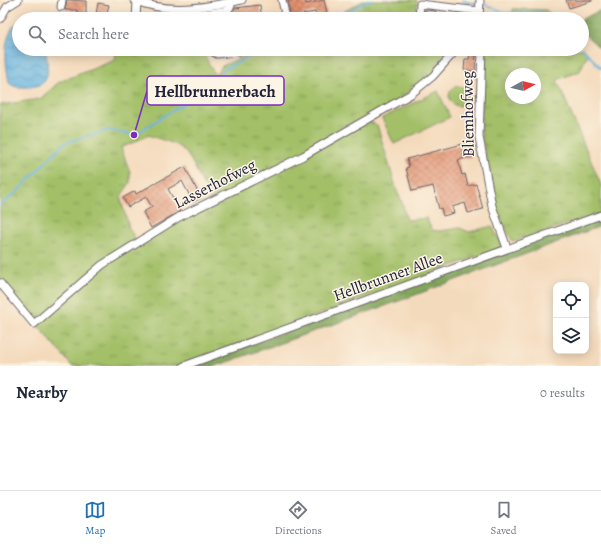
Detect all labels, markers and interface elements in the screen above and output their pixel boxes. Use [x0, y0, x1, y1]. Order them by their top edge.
search box [12, 12, 589, 56]
icon: search [26, 23, 48, 45]
text: Search here [58, 24, 129, 44]
north arrow [505, 68, 541, 104]
street label: Bliemhofweg [456, 71, 480, 157]
callout: Hellbrunnerbach [147, 76, 284, 105]
text: Hellbrunnerbach [154, 80, 276, 103]
street label: Lasserhofweg [170, 154, 260, 214]
street label: Hellbrunner Allee [330, 247, 446, 307]
map controls [553, 282, 589, 354]
button: locate [553, 282, 589, 318]
button: layers [553, 318, 589, 354]
text: Nearby [16, 381, 67, 404]
text: 0 results [540, 384, 585, 401]
tab: Map [84, 499, 106, 538]
tab: Directions [275, 499, 322, 538]
tab: Saved [491, 499, 517, 538]

